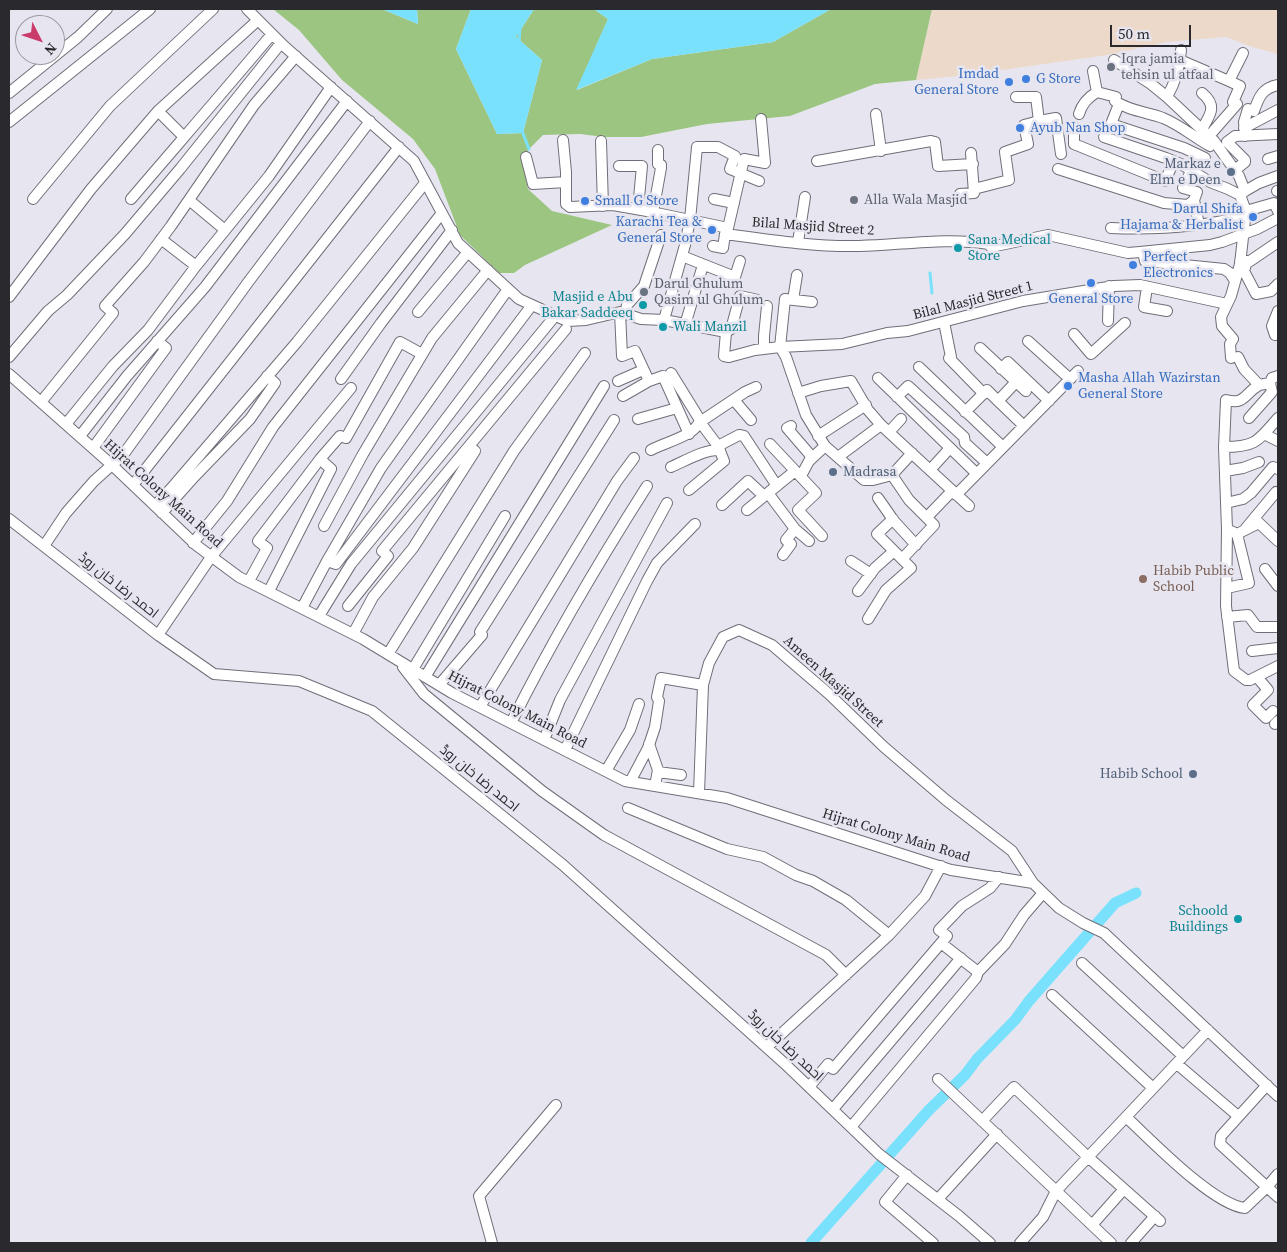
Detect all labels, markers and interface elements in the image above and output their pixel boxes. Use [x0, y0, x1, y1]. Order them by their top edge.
north arrow [15, 15, 65, 65]
scale bar [1112, 15, 1193, 47]
text: 50 m [1118, 23, 1150, 44]
text: N [40, 39, 61, 60]
place label: Iqra jamia tehsin ul atfaal [1121, 51, 1214, 84]
marker: Iqra jamia tehsin ul atfaal [1105, 61, 1117, 73]
place label: Imdad General Store [914, 66, 999, 98]
place label: G Store [1036, 71, 1081, 87]
marker: G Store [1020, 73, 1032, 85]
marker: Imdad General Store [1003, 76, 1015, 88]
place label: Ayub Nan Shop [1030, 120, 1125, 136]
marker: Ayub Nan Shop [1014, 122, 1026, 134]
place label: Markaz e Elm e Deen [1149, 156, 1221, 188]
marker: Markaz e Elm e Deen [1225, 166, 1237, 178]
place label: Alla Wala Masjid [864, 192, 967, 208]
place label: Small G Store [595, 193, 679, 209]
marker: Alla Wala Masjid [848, 194, 860, 206]
marker: Small G Store [579, 195, 591, 207]
place label: Darul Shifa Hajama & Herbalist [1120, 201, 1243, 233]
marker: Darul Shifa Hajama & Herbalist [1247, 211, 1259, 223]
place label: Karachi Tea & General Store [615, 214, 702, 246]
street label: Bilal Masjid Street 2 [751, 214, 875, 240]
marker: Karachi Tea & General Store [706, 224, 718, 236]
place label: Sana Medical Store [968, 232, 1051, 264]
marker: Sana Medical Store [952, 242, 964, 254]
place label: Perfect Electronics [1143, 249, 1213, 282]
marker: Perfect Electronics [1127, 259, 1139, 271]
place label: Darul Ghulum Qasim ul Ghulum [654, 276, 764, 308]
marker: General Store [1085, 277, 1097, 289]
street label: Bilal Masjid Street 1 [911, 278, 1035, 324]
marker: Darul Ghulum Qasim ul Ghulum [638, 286, 650, 298]
place label: Masjid e Abu Bakar Saddeeq [541, 289, 633, 322]
place label: General Store [1049, 291, 1133, 307]
marker: Masjid e Abu Bakar Saddeeq [637, 299, 649, 311]
place label: Wali Manzil [673, 319, 747, 335]
marker: Wali Manzil [657, 321, 669, 333]
place label: Masha Allah Wazirstan General Store [1078, 370, 1221, 402]
marker: Masha Allah Wazirstan General Store [1062, 380, 1074, 392]
street label: Hijrat Colony Main Road [100, 436, 226, 552]
place label: Madrasa [843, 464, 897, 480]
marker: Madrasa [827, 466, 839, 478]
street label: احمد رضا خان روڈ [75, 550, 161, 622]
place label: Habib Public School [1153, 563, 1234, 596]
marker: Habib Public School [1137, 573, 1149, 585]
street label: Ameen Masjid Street [779, 633, 887, 731]
street label: Hijrat Colony Main Road [445, 668, 589, 752]
street label: احمد رضا خان روڈ [436, 742, 522, 816]
place label: Habib School [1100, 766, 1183, 782]
marker: Habib School [1187, 768, 1199, 780]
street label: Hijrat Colony Main Road [820, 806, 972, 866]
place label: Schoold Buildings [1169, 903, 1228, 936]
marker: Schoold Buildings [1232, 913, 1244, 925]
street label: احمد رضا خان روڈ [744, 1007, 826, 1085]

